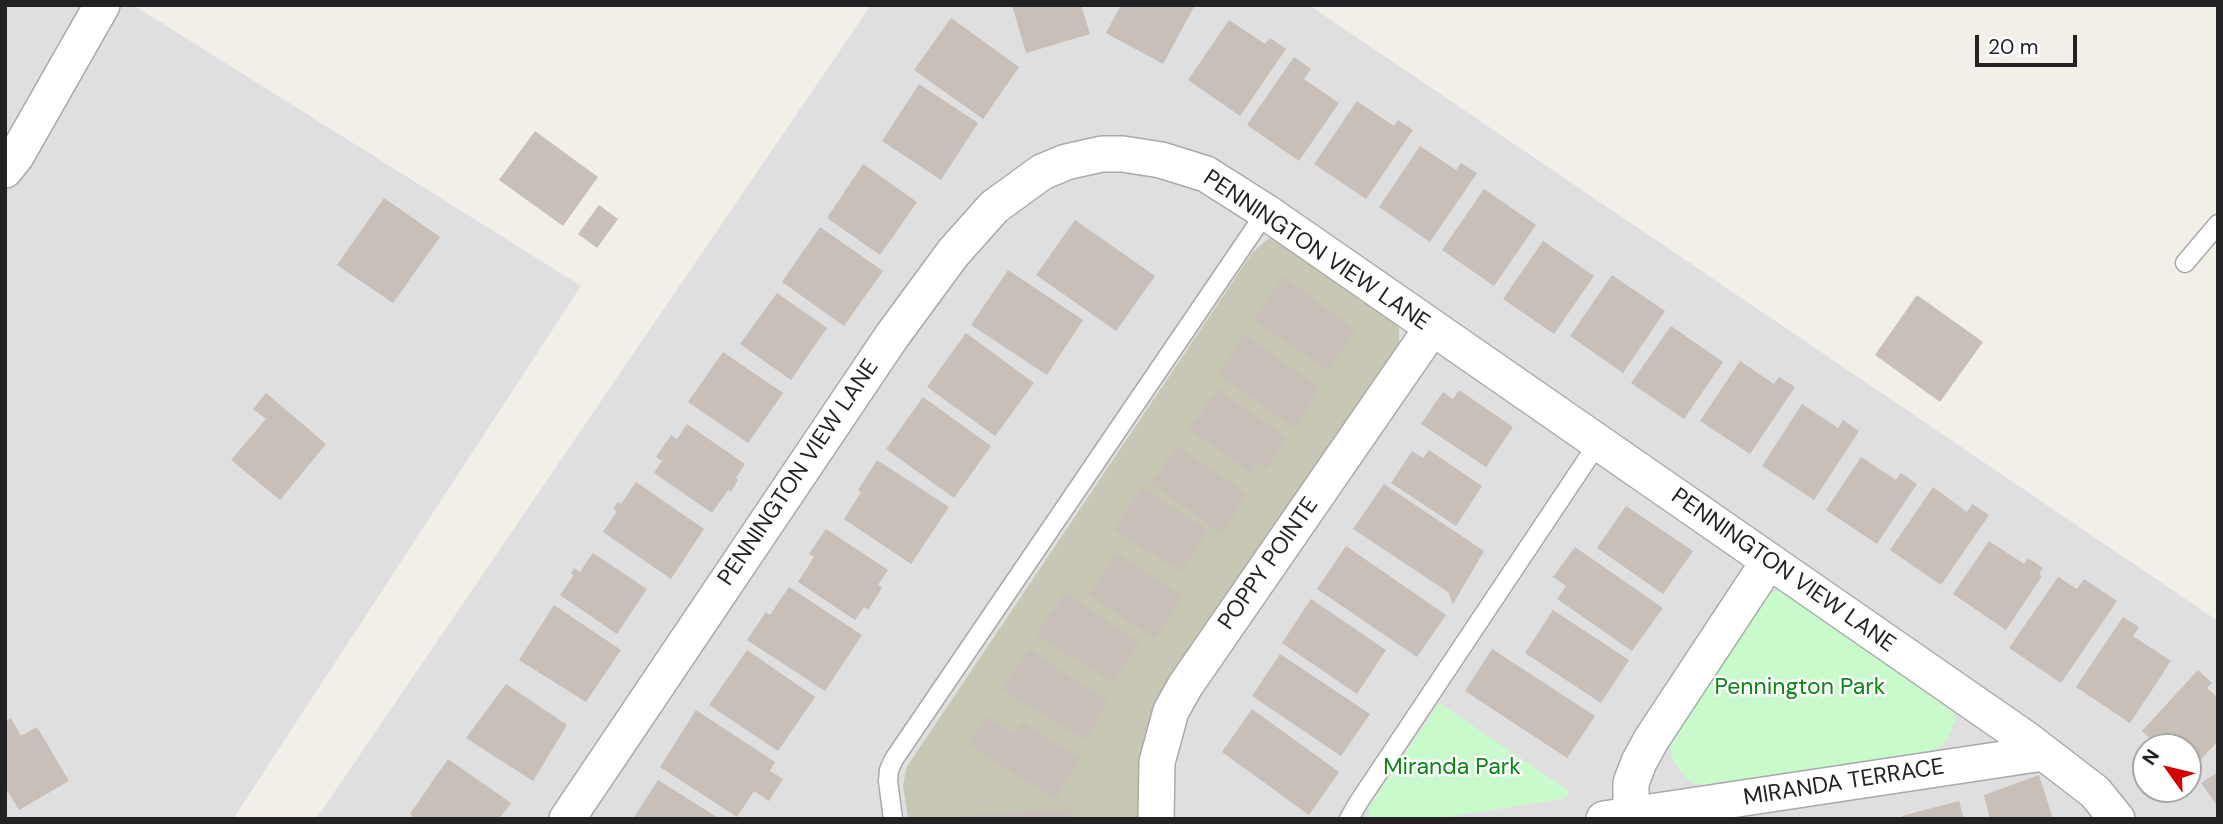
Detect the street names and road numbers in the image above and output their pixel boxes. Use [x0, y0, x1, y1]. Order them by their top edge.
street label: PENNINGTON VIEW LANE [1198, 165, 1434, 337]
street label: PENNINGTON VIEW LANE [713, 355, 885, 591]
street label: PENNINGTON VIEW LANE [1666, 483, 1900, 659]
street label: POPPY POINTE [1213, 492, 1325, 636]
street label: MIRANDA TERRACE [1742, 754, 1946, 812]

